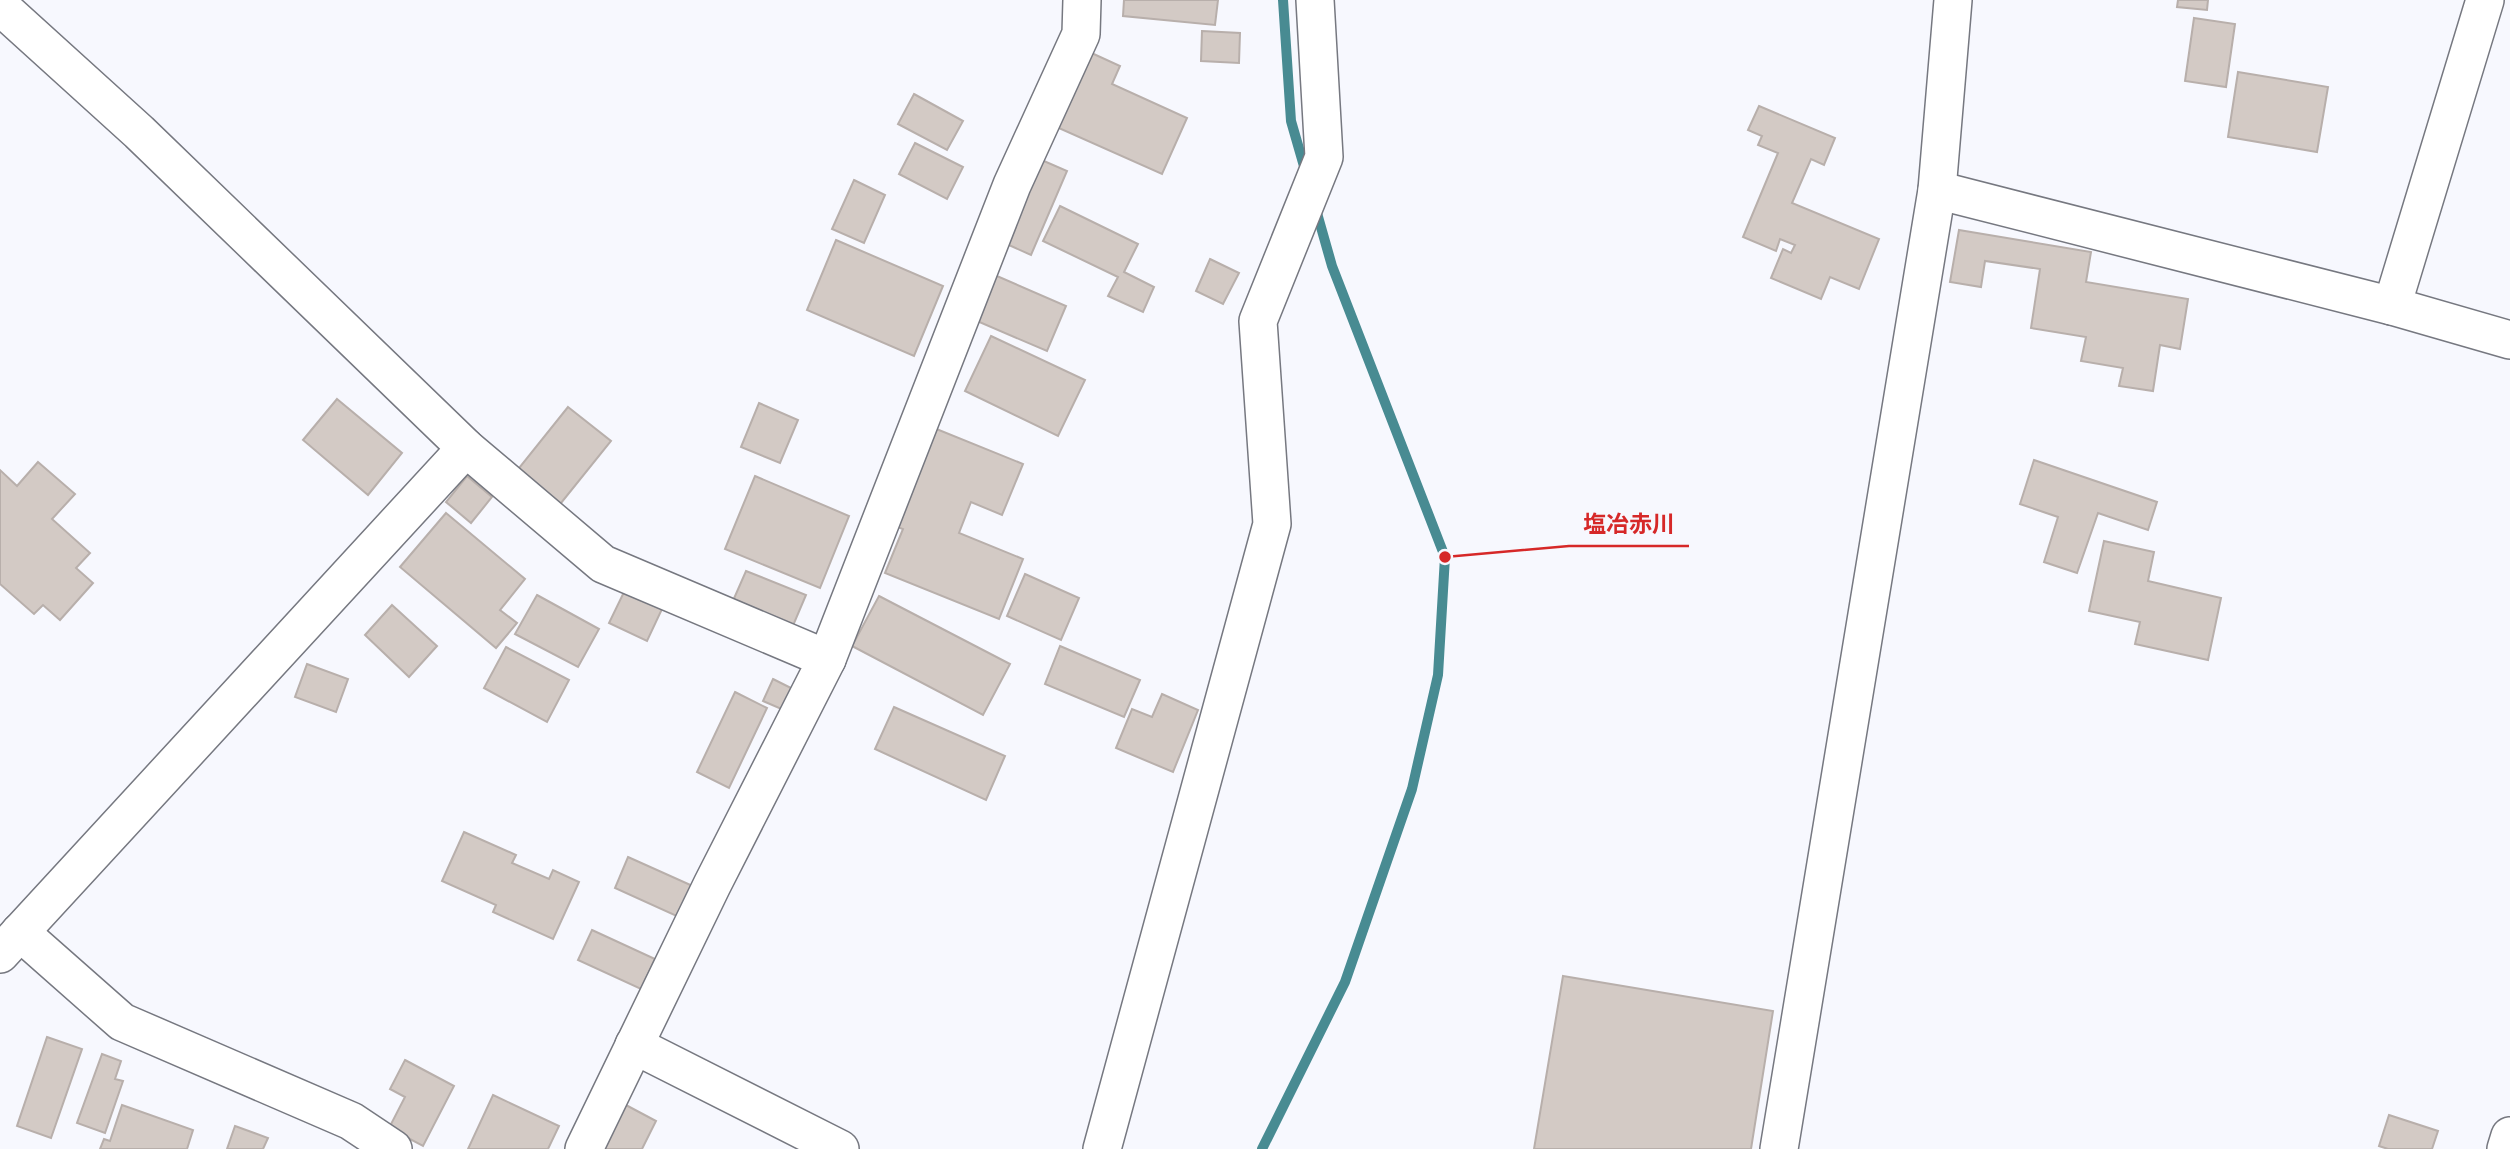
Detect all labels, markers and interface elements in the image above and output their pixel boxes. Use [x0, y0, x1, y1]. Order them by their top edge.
callout: 塩冶赤川 [1569, 502, 1689, 546]
text: 塩冶赤川 [1583, 509, 1675, 537]

